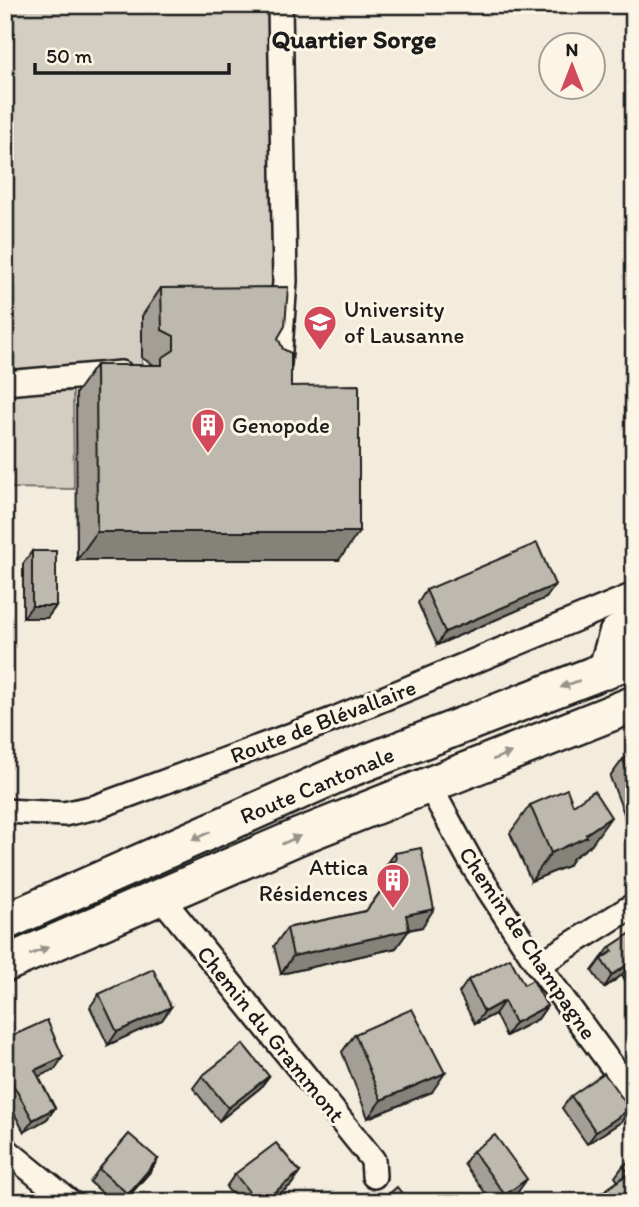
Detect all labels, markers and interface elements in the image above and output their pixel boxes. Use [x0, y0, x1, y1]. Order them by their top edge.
district label: Quartier Sorge [271, 23, 437, 55]
scale bar [35, 32, 229, 76]
north arrow [538, 32, 608, 102]
text: N [566, 38, 578, 61]
text: 50 m [46, 43, 93, 68]
place label: University of Lausanne [344, 295, 464, 349]
school or university icon: University of Lausanne [301, 303, 339, 352]
building icon: Genopode [189, 406, 227, 455]
place label: Genopode [232, 411, 330, 439]
street label: Route de Blévallaire [226, 673, 420, 769]
one-way arrow [560, 679, 581, 690]
street label: Route Cantonale [236, 740, 398, 830]
one-way arrow [492, 751, 513, 762]
one-way arrow [191, 830, 211, 842]
one-way arrow [281, 834, 301, 846]
street label: Chemin de Champagne [453, 841, 603, 1045]
place label: Attica Résidences [259, 853, 368, 907]
building icon: Attica Résidences [374, 861, 412, 910]
street label: Chemin du Grammont [191, 940, 351, 1128]
one-way arrow [28, 945, 49, 956]

